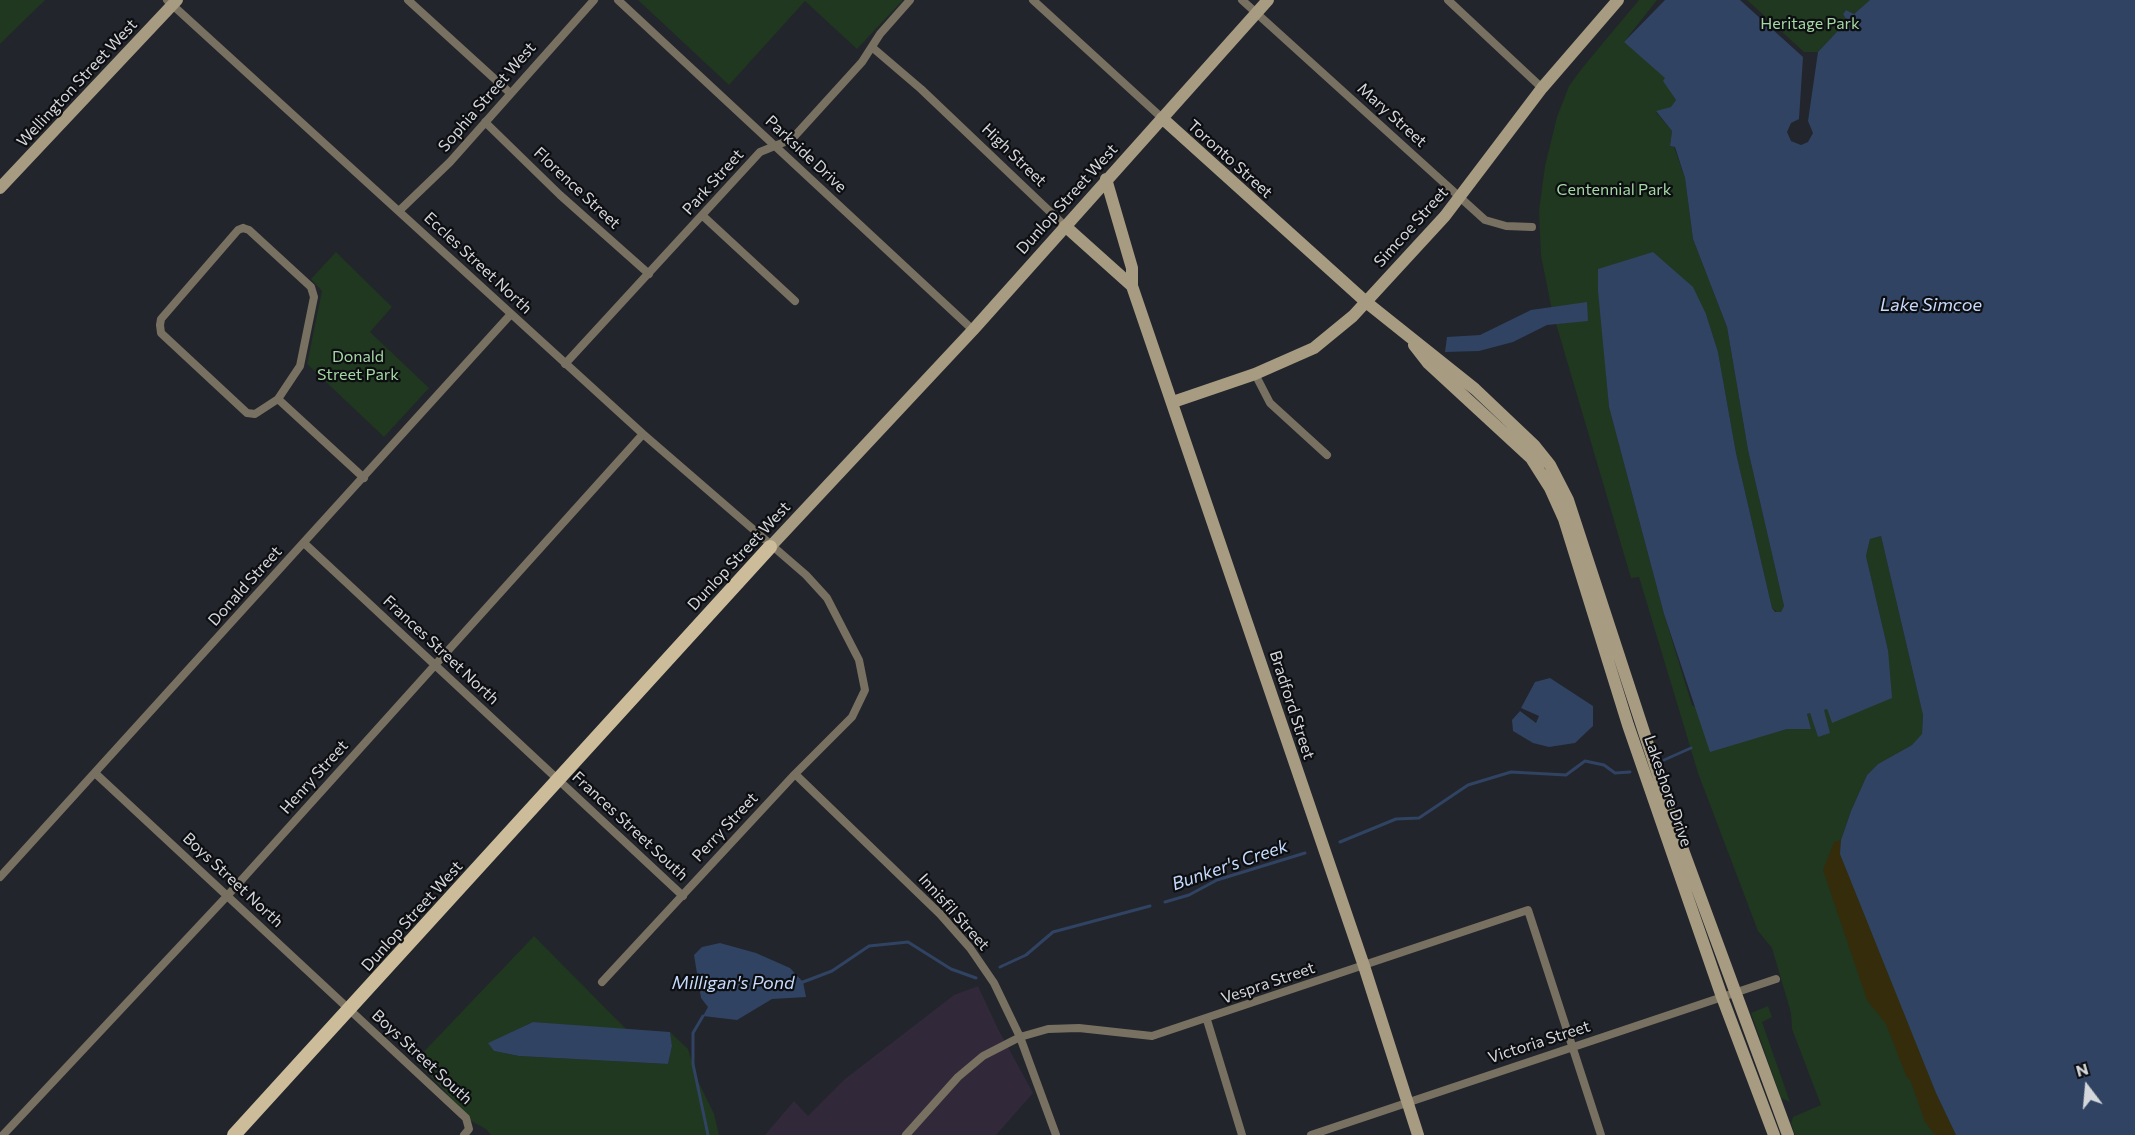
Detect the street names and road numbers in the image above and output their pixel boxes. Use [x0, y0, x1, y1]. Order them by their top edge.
street label: Wellington Street West [13, 15, 141, 151]
street label: Sophia Street West [434, 38, 540, 156]
street label: Mary Street [1353, 79, 1431, 151]
street label: Parkside Drive [761, 111, 851, 197]
street label: Toronto Street [1184, 116, 1276, 202]
street label: High Street [978, 120, 1050, 190]
street label: Dunlop Street West [1012, 140, 1122, 258]
street label: Florence Street [530, 143, 624, 233]
street label: Park Street [679, 145, 747, 219]
street label: Simcoe Street [1370, 183, 1452, 271]
street label: Eccles Street North [420, 208, 536, 318]
street label: Dunlop Street West [684, 498, 794, 614]
street label: Donald Street [204, 542, 286, 630]
street label: Frances Street North [379, 591, 503, 709]
street label: Bradford Street [1265, 648, 1319, 762]
street label: Lakeshore Drive [1640, 733, 1696, 849]
street label: Henry Street [276, 736, 352, 818]
street label: Frances Street South [568, 767, 692, 885]
street label: Perry Street [688, 788, 762, 866]
street label: Boys Street North [179, 829, 287, 931]
street label: Dunlop Street West [357, 857, 467, 975]
street label: Innisfil Street [914, 870, 994, 954]
street label: Vespra Street [1219, 958, 1317, 1008]
street label: Boys Street South [368, 1006, 476, 1108]
street label: Victoria Street [1486, 1016, 1592, 1068]

